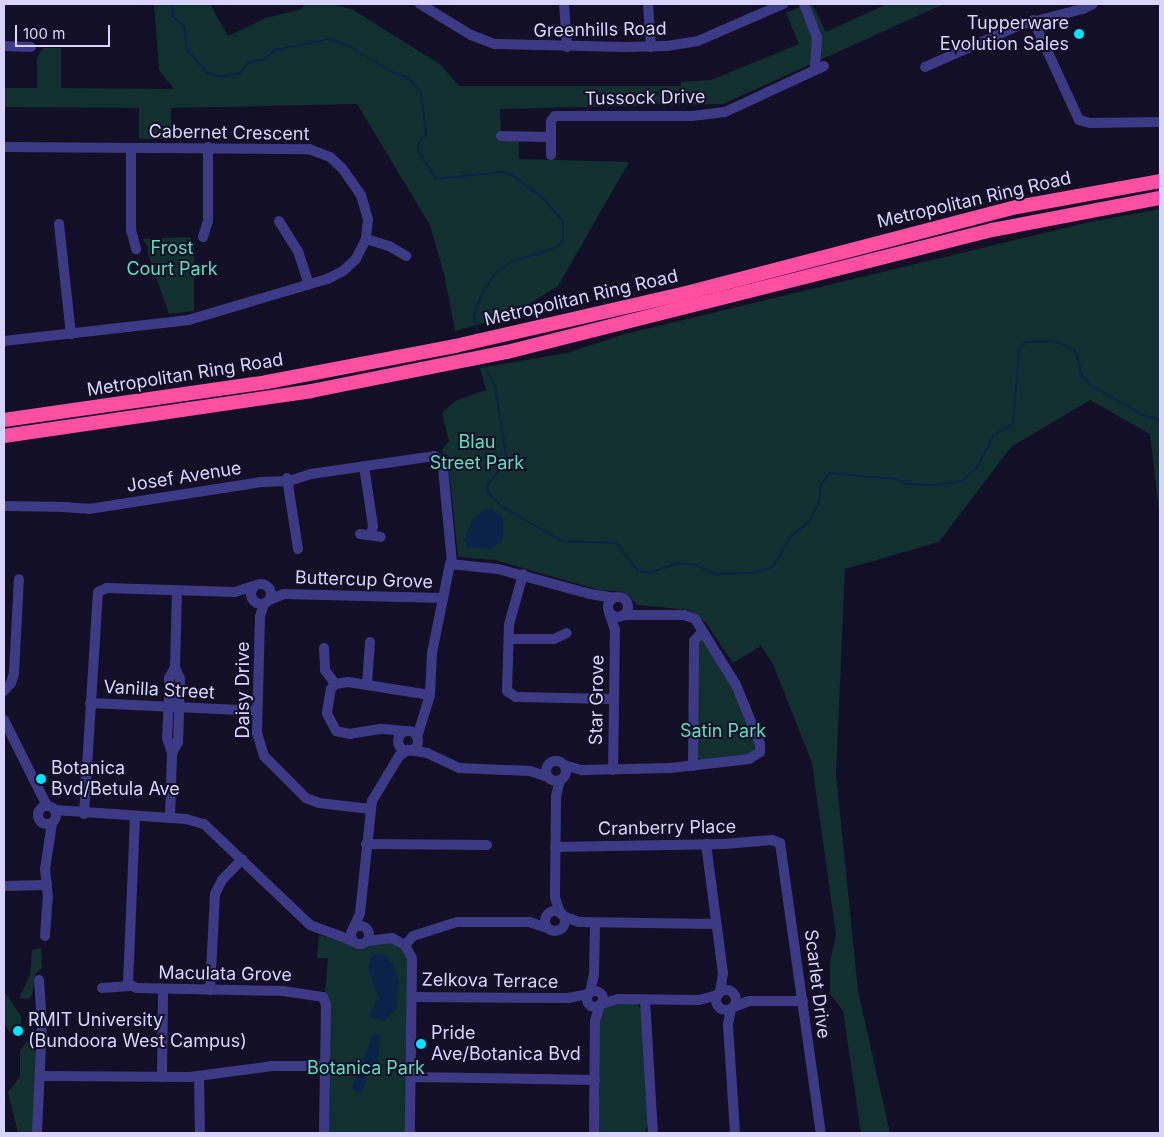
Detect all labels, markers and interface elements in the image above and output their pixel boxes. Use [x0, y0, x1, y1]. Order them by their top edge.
place label: Tupperware Evolution Sales [940, 13, 1069, 56]
scale bar [18, 15, 112, 47]
street label: Greenhills Road [533, 18, 667, 42]
text: 100 m [23, 24, 65, 43]
marker: Tupperware Evolution Sales [1073, 28, 1085, 40]
street label: Tussock Drive [585, 86, 705, 110]
street label: Cabernet Crescent [148, 121, 310, 145]
street label: Metropolitan Ring Road [875, 167, 1073, 233]
park label: Frost Court Park [126, 238, 218, 280]
street label: Metropolitan Ring Road [482, 265, 680, 331]
street label: Metropolitan Ring Road [85, 349, 285, 401]
park label: Blau Street Park [430, 432, 524, 474]
street label: Josef Avenue [125, 457, 243, 497]
street label: Buttercup Grove [295, 567, 433, 593]
street label: Daisy Drive [232, 642, 254, 738]
street label: Star Grove [585, 655, 609, 745]
street label: Vanilla Street [103, 676, 215, 704]
park label: Satin Park [680, 720, 766, 742]
place label: Botanica Bvd/Betula Ave [51, 758, 180, 801]
marker: Botanica Bvd/Betula Ave [35, 773, 47, 785]
street label: Cranberry Place [598, 816, 736, 840]
street label: Scarlet Drive [800, 928, 834, 1040]
street label: Maculata Grove [158, 962, 292, 986]
street label: Zelkova Terrace [421, 969, 559, 993]
place label: RMIT University (Bundoora West Campus) [28, 1010, 247, 1052]
place label: Pride Ave/Botanica Bvd [431, 1023, 581, 1066]
marker: RMIT University (Bundoora West Campus) [12, 1025, 24, 1037]
marker: Pride Ave/Botanica Bvd [415, 1038, 427, 1050]
park label: Botanica Park [307, 1057, 425, 1079]

